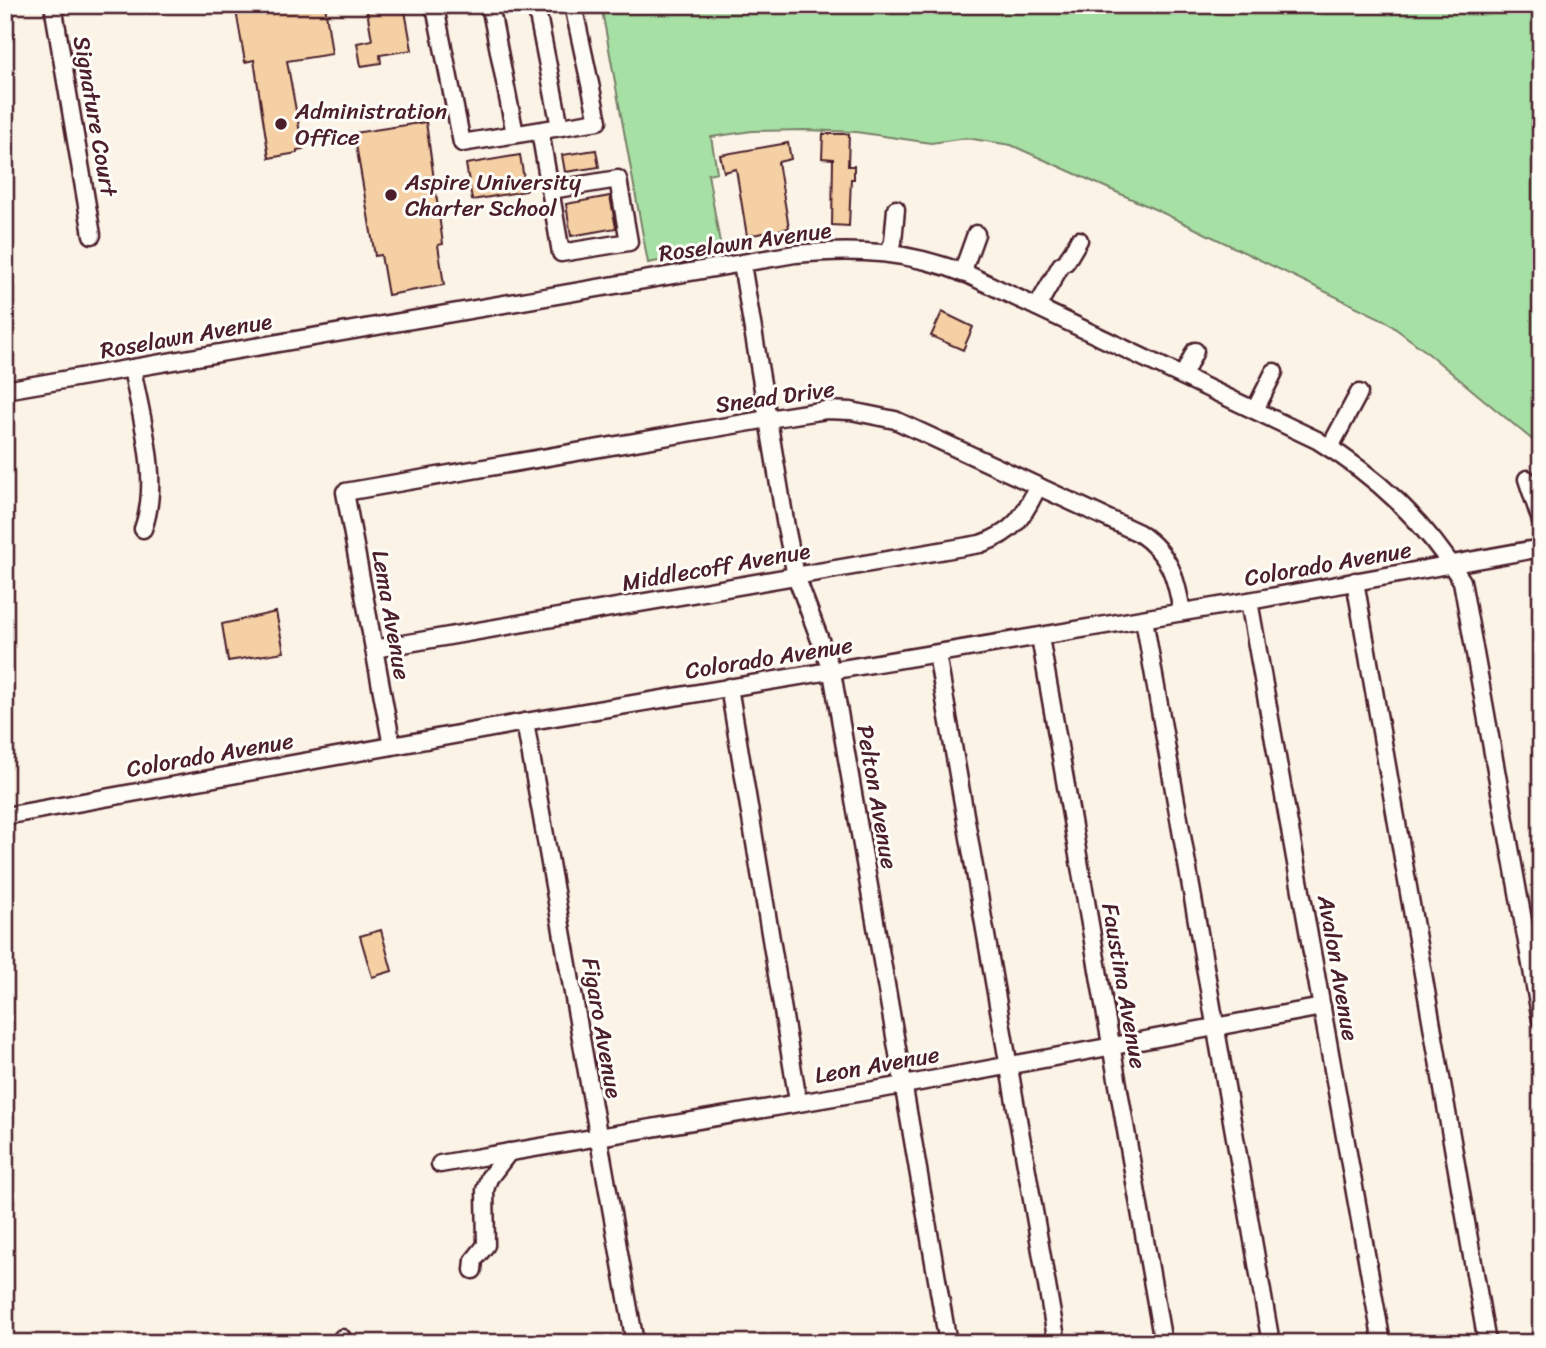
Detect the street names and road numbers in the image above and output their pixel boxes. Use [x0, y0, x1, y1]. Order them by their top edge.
street label: Signature Court [61, 33, 130, 201]
street label: Roselawn Avenue [656, 210, 834, 274]
street label: Roselawn Avenue [97, 301, 275, 371]
street label: Snead Drive [713, 368, 838, 426]
street label: Colorado Avenue [1241, 529, 1415, 599]
street label: Middlecoff Avenue [619, 530, 813, 604]
street label: Lema Avenue [359, 547, 423, 683]
street label: Colorado Avenue [682, 624, 856, 691]
street label: Colorado Avenue [123, 720, 297, 790]
street label: Pelton Avenue [844, 722, 910, 873]
street label: Avalon Avenue [1305, 891, 1371, 1044]
street label: Faustina Avenue [1089, 900, 1159, 1072]
street label: Figaro Avenue [569, 954, 635, 1102]
street label: Leon Avenue [811, 1034, 943, 1096]

